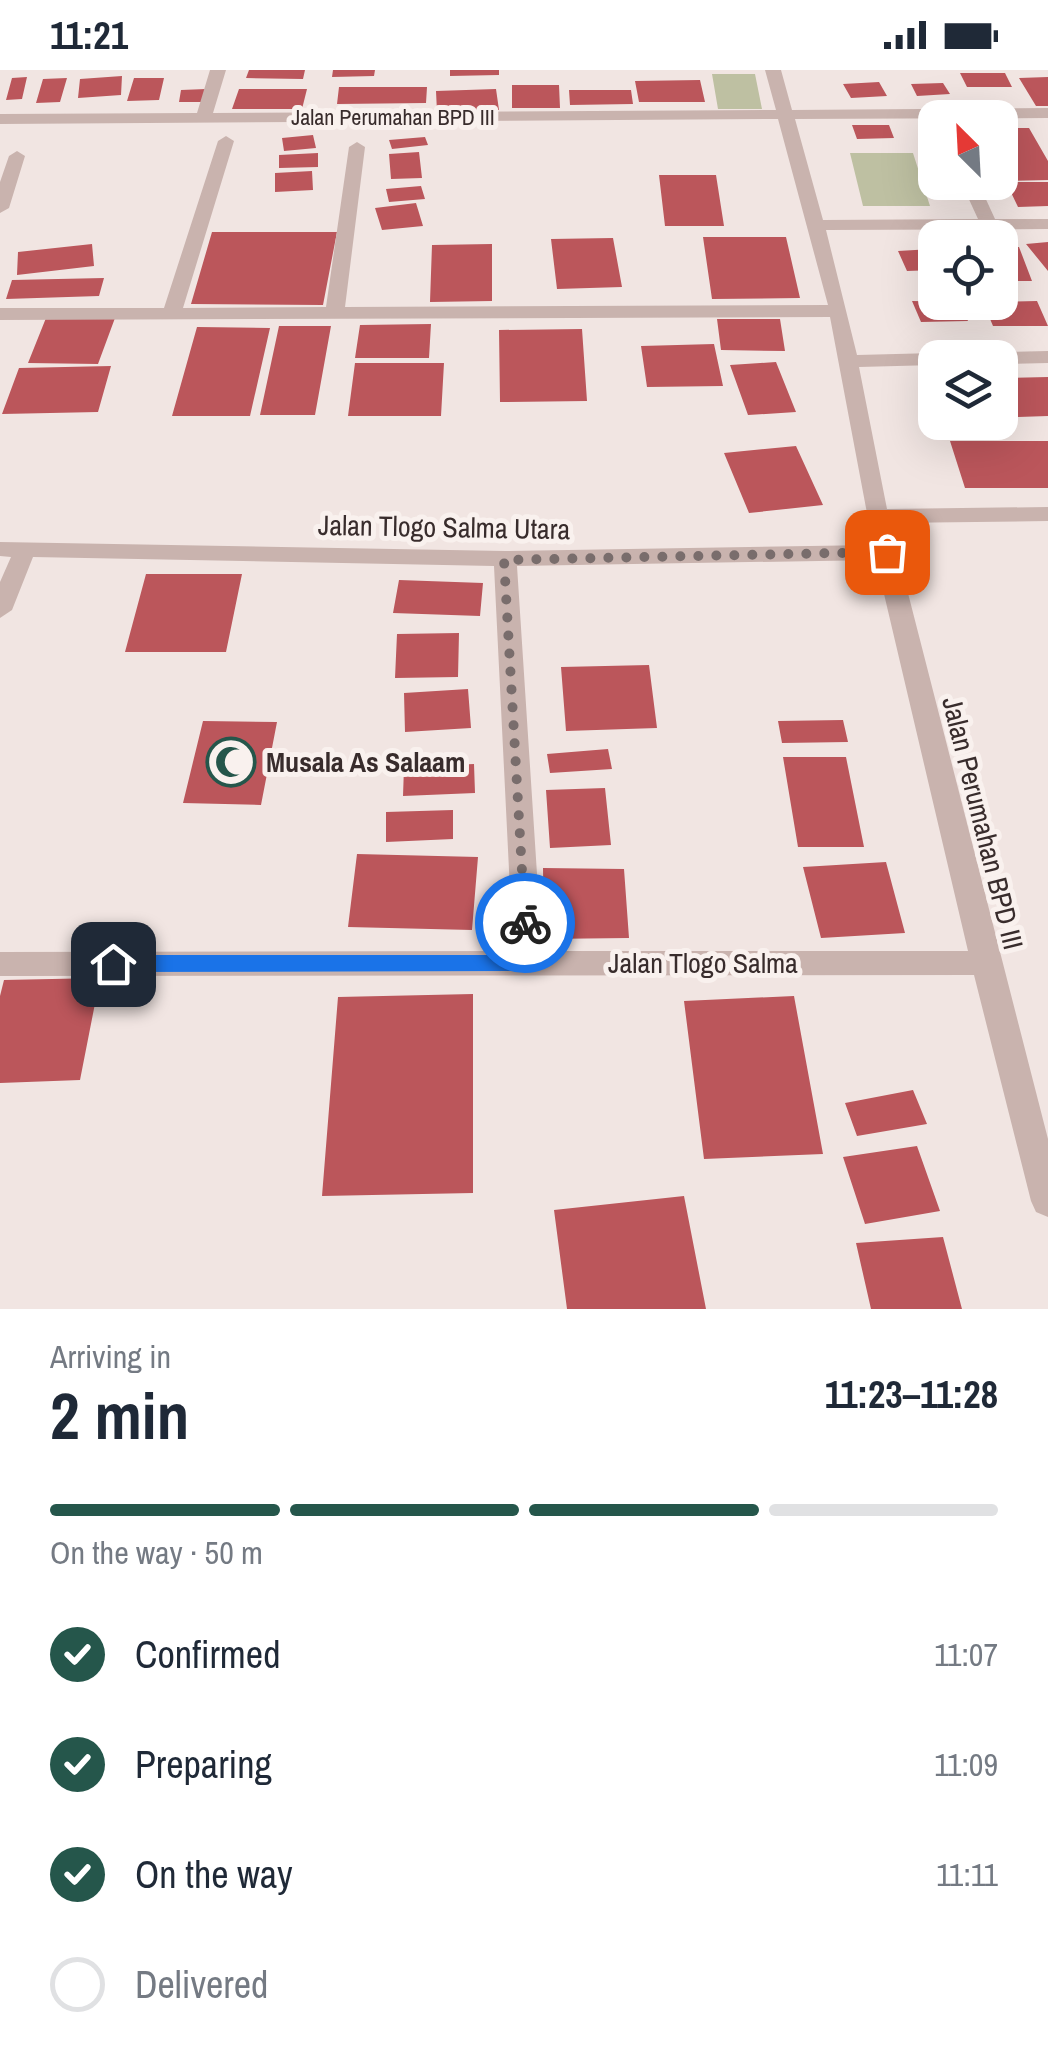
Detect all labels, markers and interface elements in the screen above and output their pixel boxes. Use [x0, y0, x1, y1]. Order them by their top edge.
text: 11:21 [50, 10, 128, 61]
north arrow [918, 100, 1018, 200]
map controls [918, 100, 1018, 440]
street label: Jalan Perumahan BPD III [291, 102, 495, 132]
button: locate [918, 220, 1018, 320]
button: layers [918, 340, 1018, 440]
street label: Jalan Tlogo Salma Utara [318, 506, 571, 548]
pin [845, 510, 930, 595]
icon: bag [860, 525, 915, 580]
street label: Jalan Perumahan BPD III [933, 693, 1033, 953]
mosque icon: Musala As Salaam [205, 736, 257, 788]
place label: Musala As Salaam [266, 743, 466, 781]
courier [475, 873, 575, 973]
icon: bike [498, 896, 553, 951]
pin [71, 922, 156, 1007]
icon: home [86, 937, 141, 992]
street label: Jalan Tlogo Salma [608, 944, 798, 982]
text: Arriving in [50, 1335, 171, 1378]
text: 11:23–11:28 [825, 1369, 998, 1420]
text: 2 min [50, 1372, 189, 1459]
text: On the way · 50 m [50, 1531, 263, 1574]
icon: check [50, 1627, 105, 1682]
text: Confirmed [135, 1629, 280, 1680]
text: 11:07 [934, 1633, 998, 1676]
icon: check [50, 1737, 105, 1792]
text: Preparing [135, 1739, 272, 1790]
text: 11:09 [934, 1743, 998, 1786]
icon: check [50, 1847, 105, 1902]
text: On the way [135, 1849, 293, 1900]
text: 11:11 [936, 1853, 998, 1896]
text: Delivered [135, 1959, 268, 2010]

